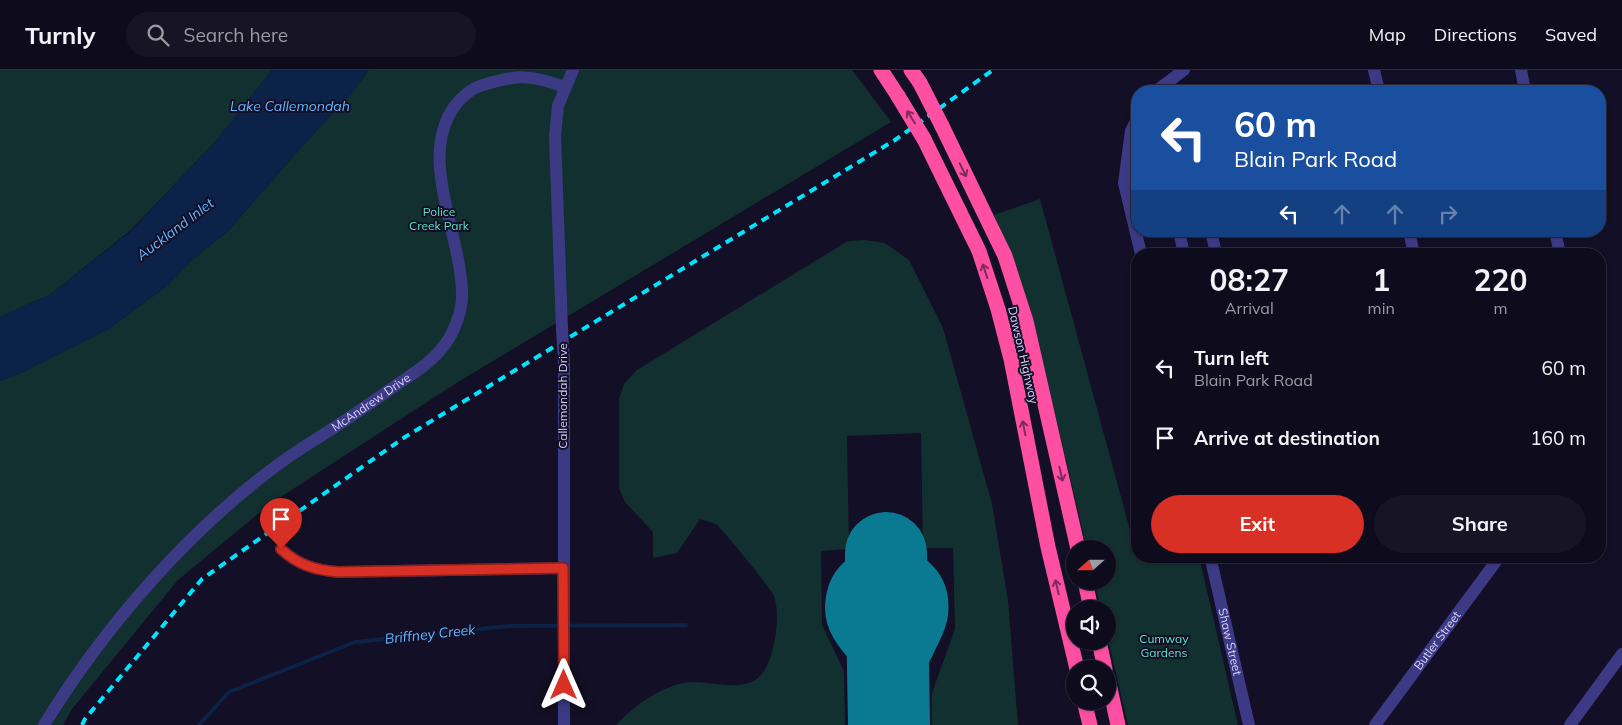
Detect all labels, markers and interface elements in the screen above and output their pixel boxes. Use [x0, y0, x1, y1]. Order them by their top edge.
search box [126, 12, 476, 57]
text: Turnly [25, 20, 96, 50]
icon: search [144, 21, 172, 49]
text: Search here [184, 23, 288, 47]
text: Map [1369, 23, 1406, 46]
text: Directions [1434, 23, 1517, 46]
text: Saved [1545, 23, 1597, 46]
water label: Lake Callemondah [230, 97, 350, 115]
text: 60 m [1234, 102, 1317, 146]
icon: left [1151, 105, 1216, 170]
one-way arrow [906, 111, 916, 125]
text: Blain Park Road [1234, 145, 1397, 173]
one-way arrow [959, 162, 969, 177]
water label: Auckland Inlet [132, 193, 218, 265]
icon: left [1275, 200, 1303, 228]
icon: ahead [1328, 200, 1356, 228]
icon: ahead [1381, 200, 1409, 228]
icon: right [1434, 200, 1462, 228]
park label: Police Creek Park [409, 204, 470, 233]
text: 08:27 [1210, 261, 1289, 299]
text: 1 [1372, 261, 1390, 299]
text: 220 [1473, 261, 1527, 299]
one-way arrow [980, 263, 990, 279]
text: Arrival [1225, 298, 1274, 318]
text: min [1368, 298, 1395, 318]
text: m [1493, 298, 1507, 318]
street label: Dawson Highway [1005, 305, 1042, 406]
street label: Callemondah Drive [555, 343, 570, 449]
text: Turn left [1194, 346, 1269, 370]
icon: left [1151, 354, 1179, 382]
text: 60 m [1542, 356, 1586, 380]
street label: McAndrew Drive [328, 370, 413, 434]
text: Blain Park Road [1194, 370, 1313, 390]
one-way arrow [1019, 421, 1029, 437]
icon: arrive [1151, 424, 1179, 452]
text: Arrive at destination [1194, 426, 1380, 450]
text: 160 m [1530, 426, 1586, 450]
one-way arrow [1057, 465, 1066, 481]
button: Exit [1151, 495, 1364, 553]
button: Share [1374, 495, 1586, 553]
pin [260, 498, 302, 549]
icon: arrive [267, 505, 295, 533]
north arrow [1066, 540, 1116, 590]
map controls [1066, 540, 1116, 710]
one-way arrow [1052, 580, 1061, 596]
button: sound [1066, 600, 1116, 650]
street label: Shaw Street [1215, 607, 1245, 677]
street label: Butler Street [1410, 608, 1464, 673]
water label: Briffney Creek [384, 620, 477, 648]
park label: Cumway Gardens [1139, 631, 1189, 660]
position arrow [537, 658, 589, 710]
button: search [1066, 660, 1116, 710]

